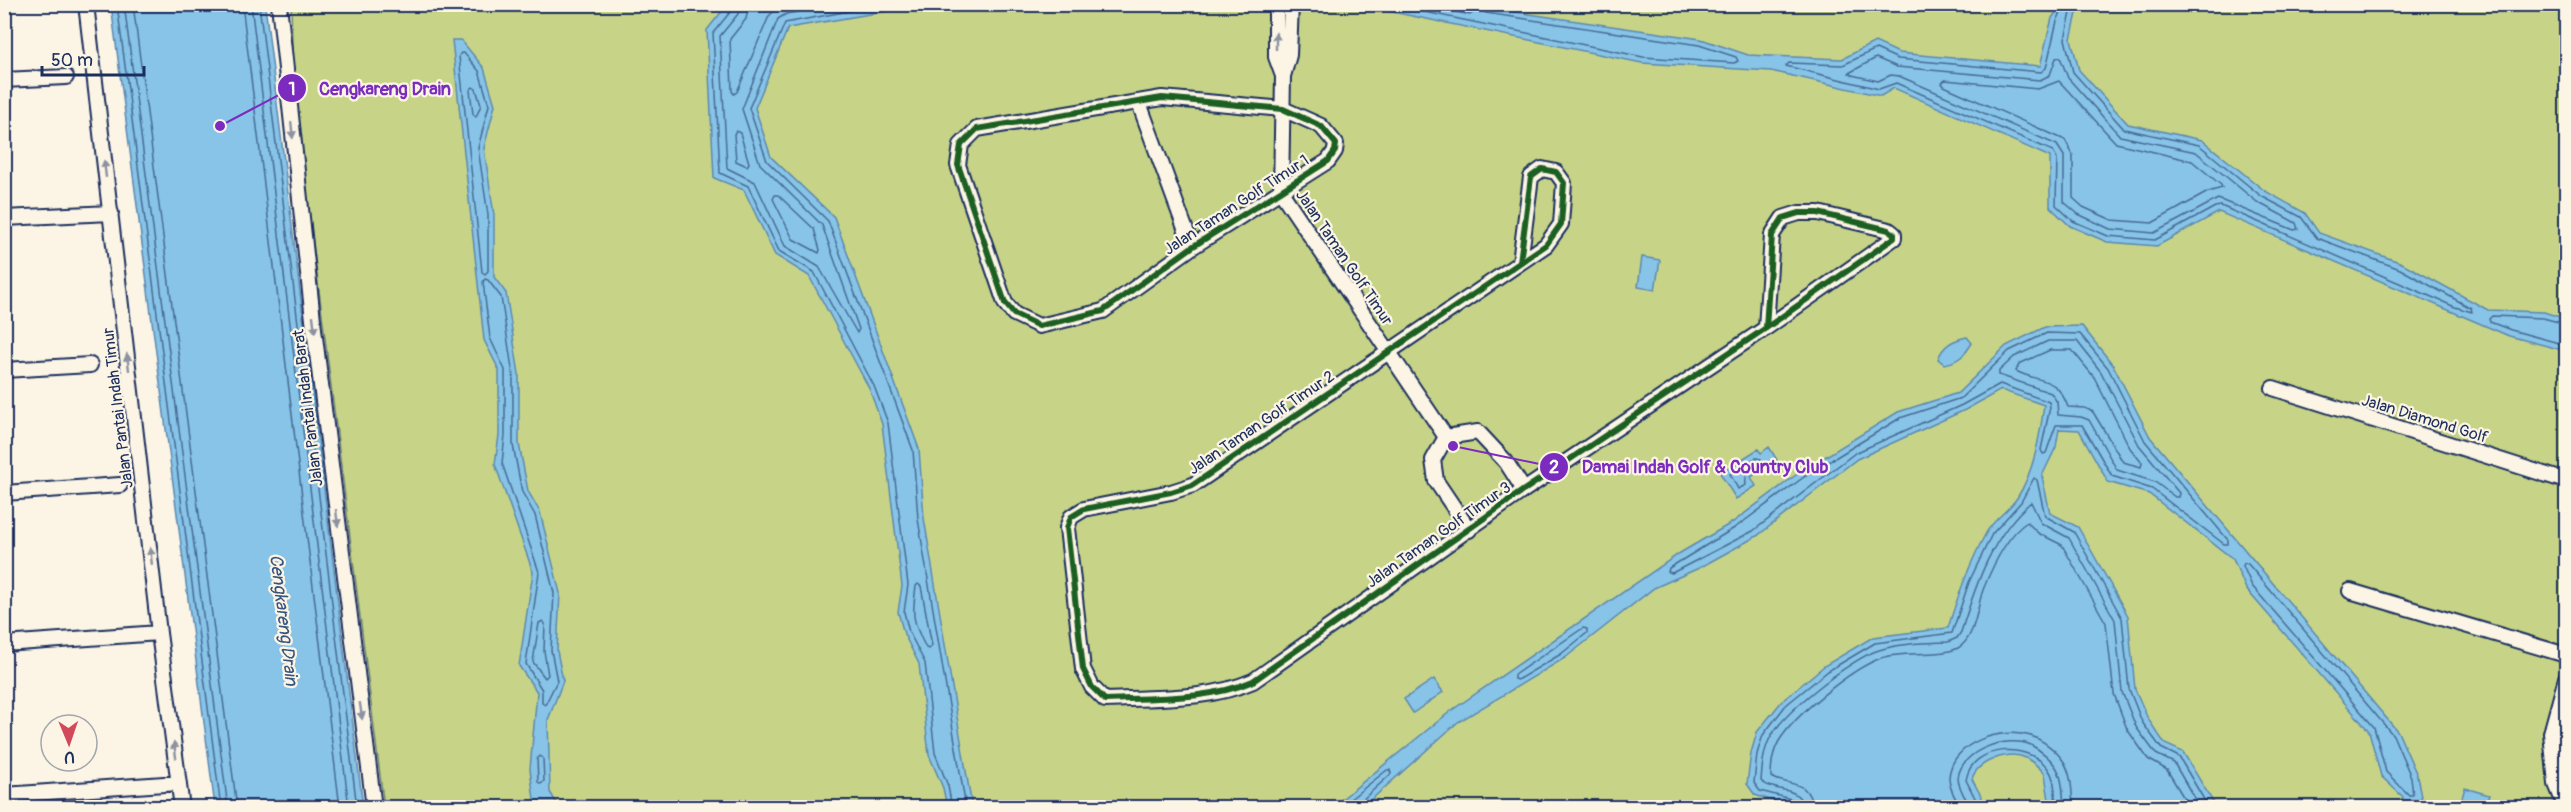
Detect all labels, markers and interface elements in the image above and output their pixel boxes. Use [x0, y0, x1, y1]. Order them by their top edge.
one-way arrow [1271, 32, 1281, 51]
scale bar [42, 39, 144, 77]
text: 50 m [51, 49, 93, 72]
callout: Cengkareng Drain [277, 70, 463, 106]
text: 1 [288, 78, 296, 101]
text: Cengkareng Drain [319, 78, 451, 101]
one-way arrow [287, 121, 297, 140]
street label: Jalan Taman Golf Timur 1 [1160, 150, 1313, 259]
one-way arrow [101, 159, 110, 178]
street label: Jalan Taman Golf Timur [1291, 186, 1397, 330]
one-way arrow [309, 315, 319, 334]
street label: Jalan Pantai Indah Timur [98, 326, 138, 489]
street label: Jalan Pantai Indah Barat [288, 328, 328, 488]
one-way arrow [123, 353, 132, 372]
street label: Jalan Taman Golf Timur 2 [1185, 366, 1339, 479]
street label: Jalan Diamond Golf [2359, 390, 2491, 448]
callout: Damai Indah Golf & Country Club [1539, 449, 1840, 485]
text: 2 [1549, 456, 1559, 479]
text: Damai Indah Golf & Country Club [1582, 456, 1828, 479]
street label: Jalan Taman Golf Timur 3 [1362, 477, 1515, 592]
one-way arrow [332, 508, 342, 527]
one-way arrow [146, 546, 156, 565]
water label: Cengkareng Drain [264, 553, 303, 688]
one-way arrow [356, 702, 366, 721]
north arrow [39, 713, 99, 773]
one-way arrow [170, 740, 179, 759]
text: U [63, 747, 75, 767]

